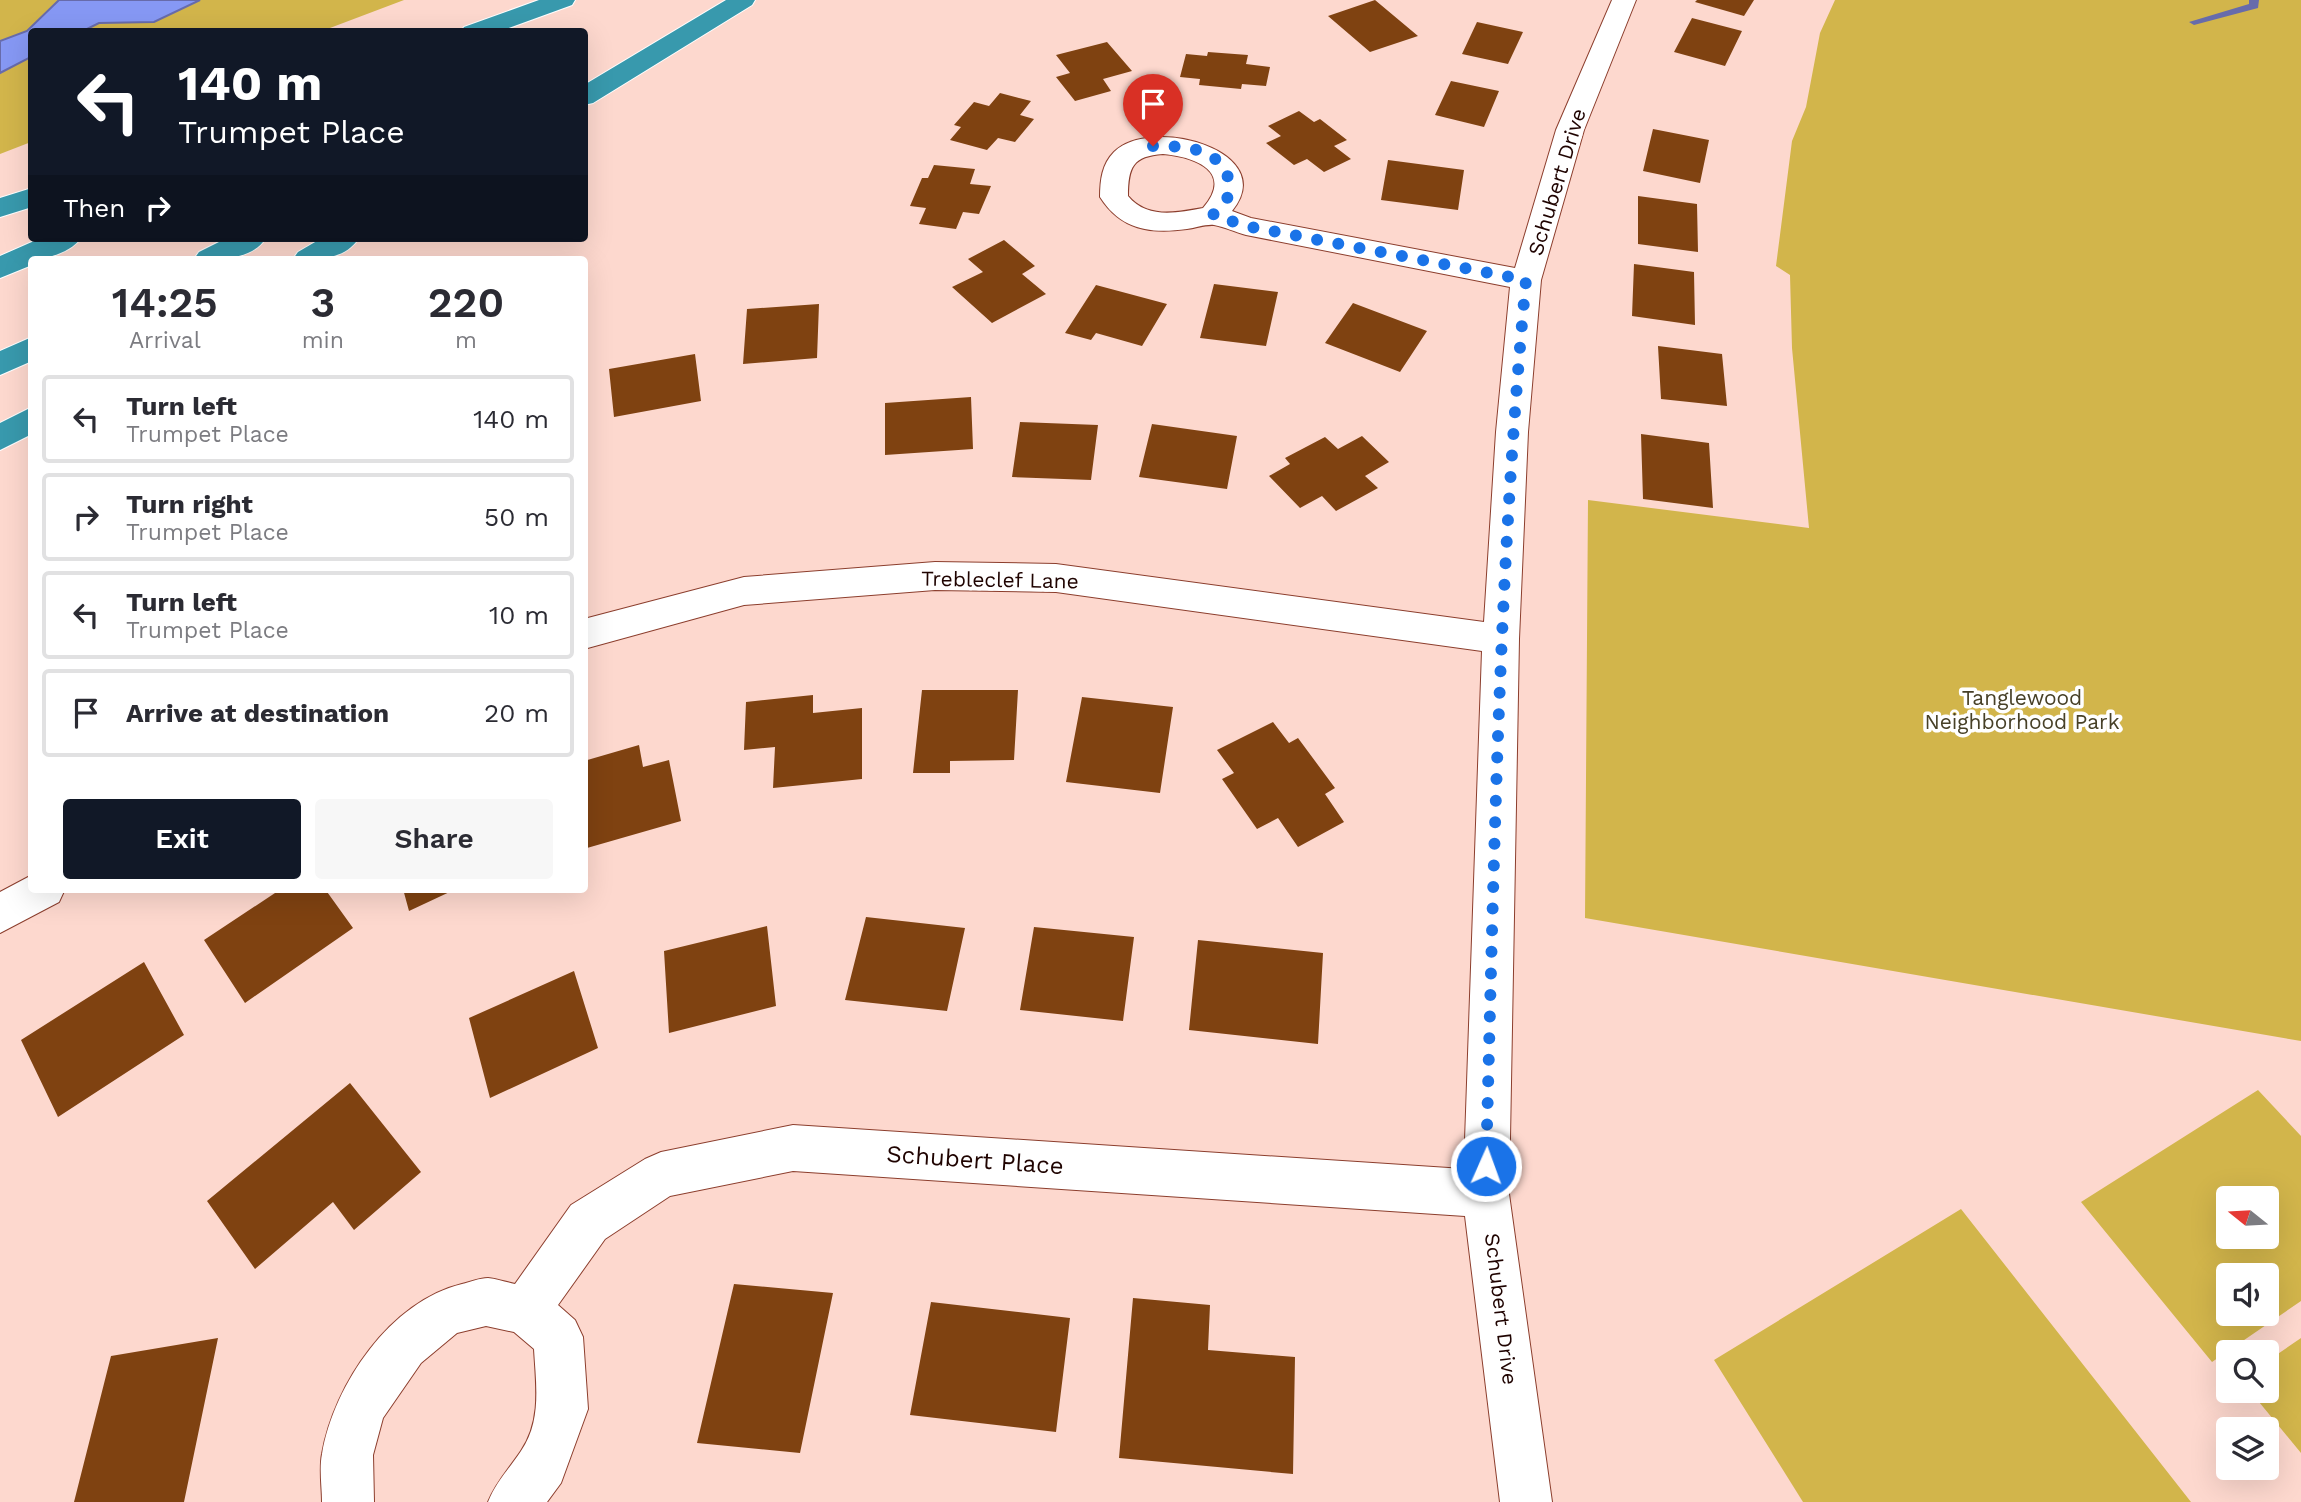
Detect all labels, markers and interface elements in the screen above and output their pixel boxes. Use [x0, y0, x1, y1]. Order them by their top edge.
text: 140 m [178, 54, 322, 112]
icon: left [63, 56, 154, 147]
pin [1123, 74, 1183, 146]
icon: arrive [1134, 85, 1172, 123]
street label: Schubert Drive [1522, 105, 1591, 258]
text: Trumpet Place [178, 113, 405, 151]
icon: right [139, 189, 177, 227]
text: Then [63, 193, 125, 223]
text: 14:25 [112, 278, 218, 327]
text: 3 [310, 278, 335, 327]
text: 220 [428, 278, 504, 327]
text: Arrival [129, 327, 201, 354]
text: min [302, 327, 344, 354]
text: m [455, 327, 477, 354]
text: Turn left [126, 391, 237, 421]
icon: left [67, 400, 105, 438]
text: 140 m [473, 404, 549, 434]
text: Trumpet Place [126, 421, 289, 448]
text: Turn right [126, 489, 253, 519]
icon: right [67, 498, 105, 536]
text: 50 m [484, 502, 549, 532]
text: Trumpet Place [126, 519, 289, 546]
street label: Trebleclef Lane [921, 566, 1079, 593]
text: Turn left [126, 587, 237, 617]
icon: left [67, 596, 105, 634]
text: 10 m [489, 600, 549, 630]
text: Trumpet Place [126, 617, 289, 644]
park label: Tanglewood Neighborhood Park [1924, 685, 2120, 734]
icon: arrive [67, 694, 105, 732]
text: Arrive at destination [126, 698, 389, 728]
text: 20 m [484, 698, 549, 728]
button: Exit [63, 799, 301, 879]
button: Share [315, 799, 553, 879]
position arrow [1449, 1129, 1523, 1203]
street label: Schubert Place [885, 1140, 1065, 1180]
north arrow [2216, 1186, 2278, 1250]
map controls [2216, 1186, 2279, 1480]
street label: Schubert Drive [1480, 1232, 1523, 1386]
button: sound [2216, 1263, 2279, 1326]
button: search [2216, 1340, 2279, 1403]
button: layers [2216, 1417, 2279, 1480]

